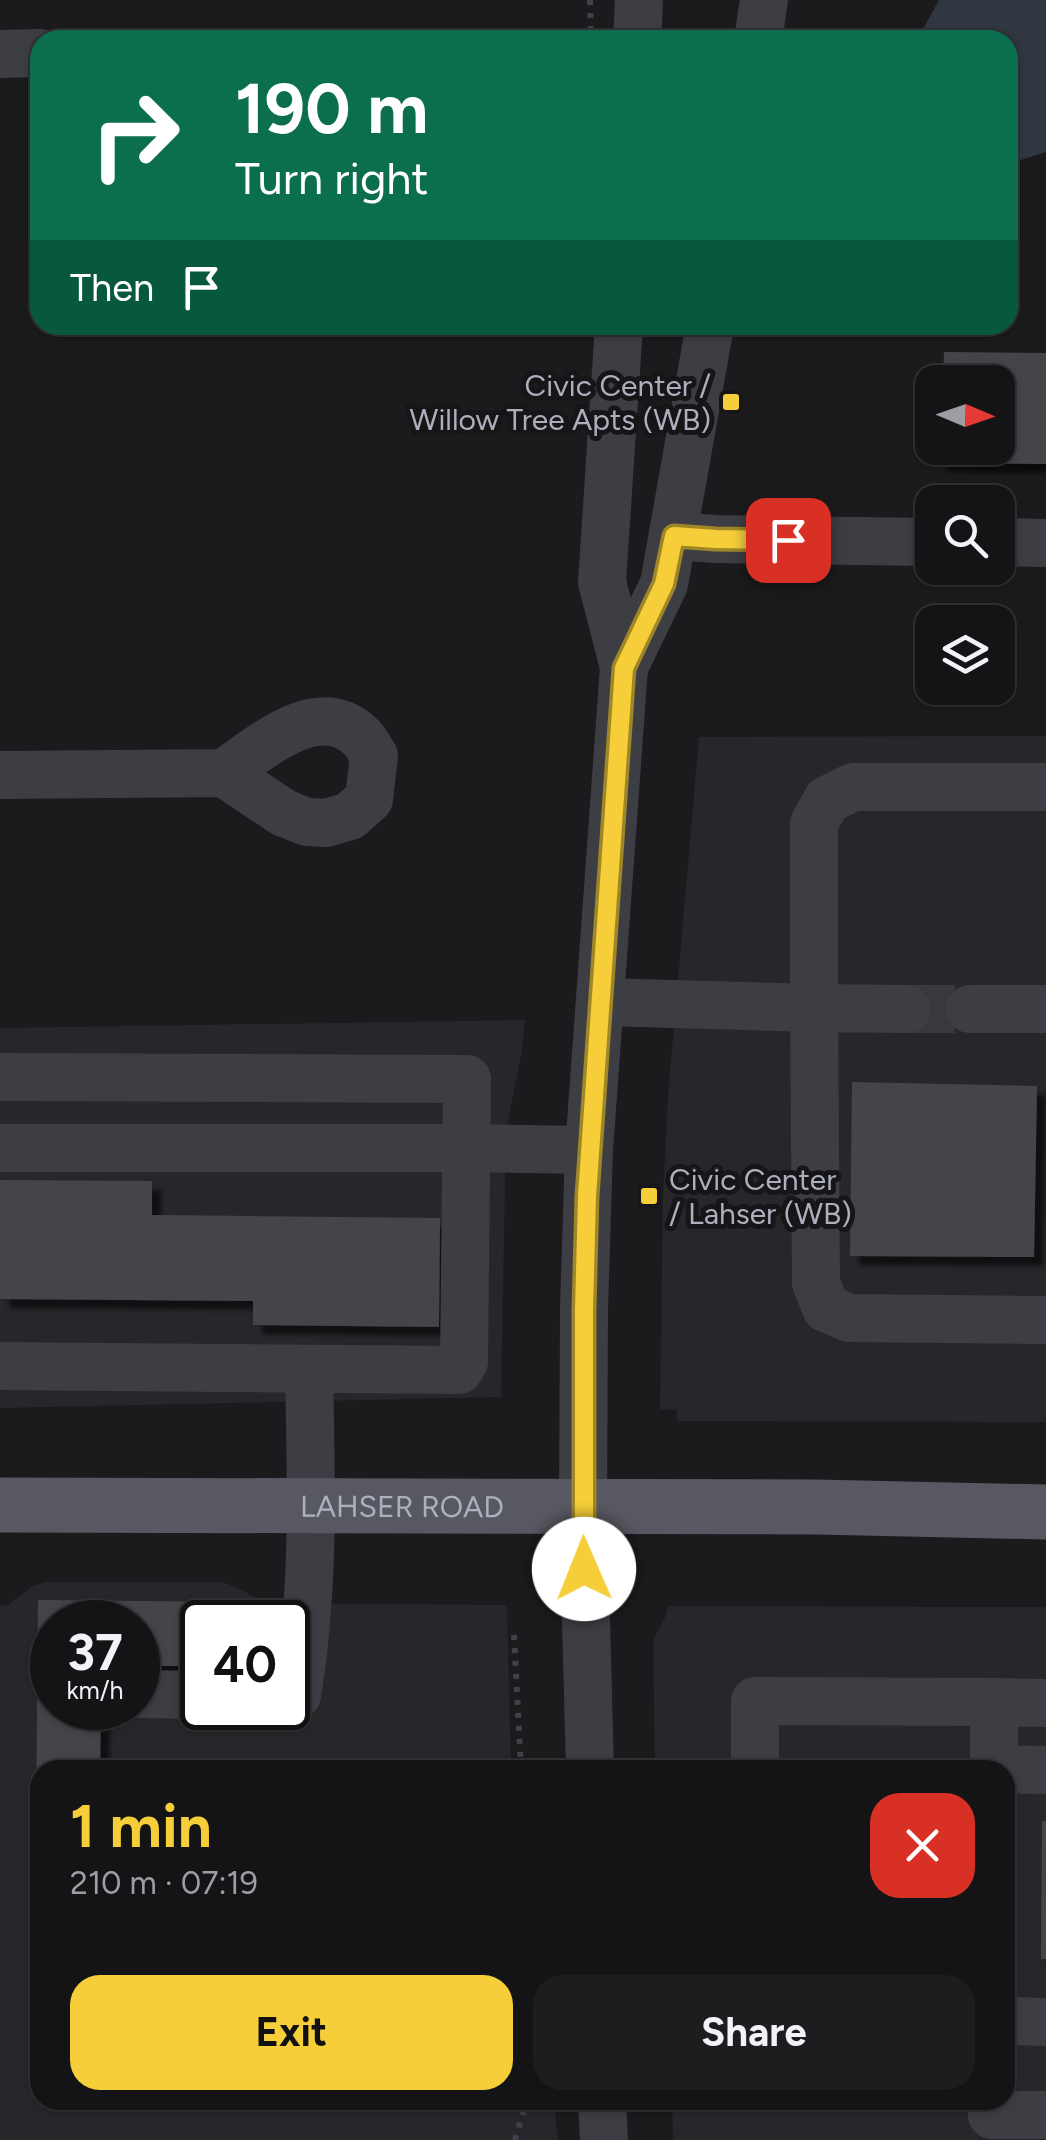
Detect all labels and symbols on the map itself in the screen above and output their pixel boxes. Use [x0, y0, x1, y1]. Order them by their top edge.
north arrow [915, 365, 1015, 465]
place label: Civic Center / Willow Tree Apts (WB) [410, 367, 711, 438]
marker: Civic Center / Willow Tree Apts (WB) [720, 391, 742, 413]
pin [746, 498, 831, 583]
place label: Civic Center / Lahser (WB) [669, 1161, 852, 1232]
marker: Civic Center / Lahser (WB) [638, 1185, 660, 1207]
street label: LAHSER ROAD [300, 1487, 504, 1525]
position arrow [532, 1517, 636, 1621]
speed limit sign: 40 [180, 1600, 310, 1730]

